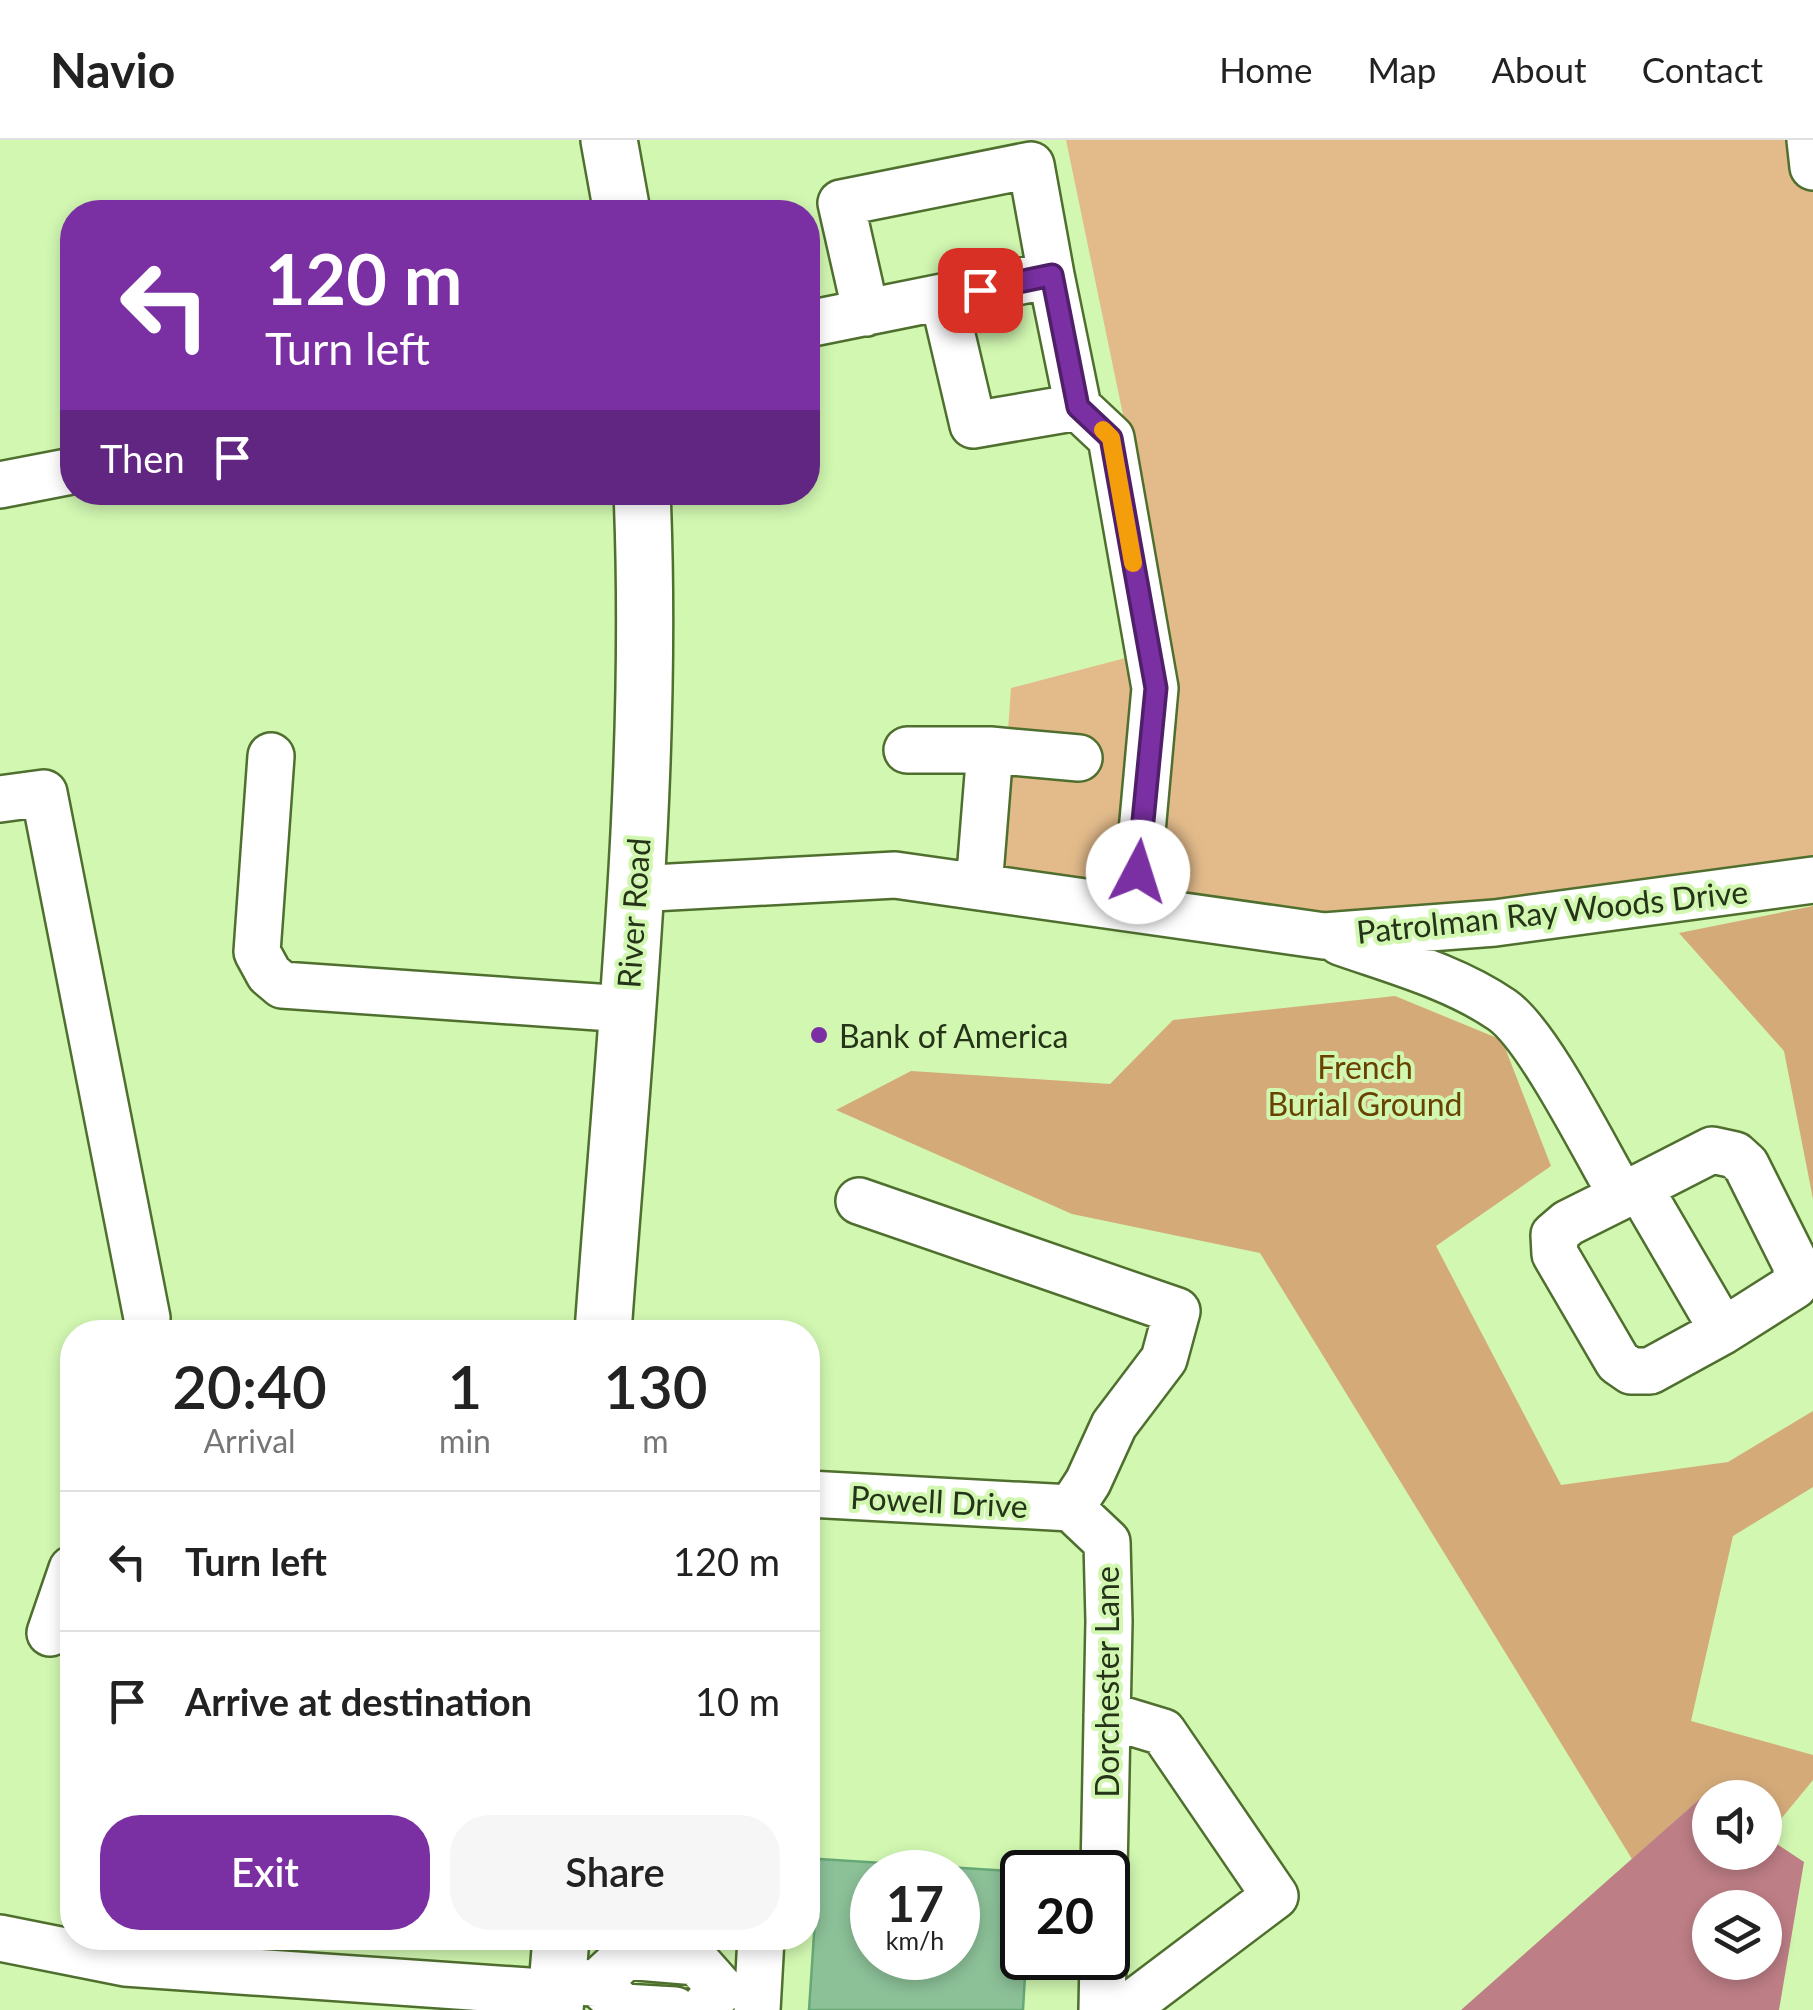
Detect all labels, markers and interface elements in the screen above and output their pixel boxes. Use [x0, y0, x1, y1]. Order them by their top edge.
text: Navio [50, 41, 175, 98]
text: Home [1219, 48, 1312, 90]
text: Map [1367, 48, 1436, 90]
text: About [1491, 48, 1587, 90]
text: Contact [1642, 48, 1763, 90]
text: 120 m [265, 236, 462, 320]
icon: left [100, 240, 230, 370]
pin [938, 248, 1023, 333]
icon: arrive [953, 263, 1008, 318]
text: Turn left [265, 321, 430, 375]
icon: arrive [205, 430, 260, 485]
text: Then [100, 435, 185, 481]
position arrow [1086, 820, 1190, 924]
street label: River Road [608, 837, 658, 989]
street label: Patrolman Ray Woods Drive [1354, 871, 1750, 951]
place label: Bank of America [839, 1016, 1069, 1055]
marker: Bank of America [808, 1024, 830, 1046]
park label: French Burial Ground [1267, 1047, 1463, 1123]
text: 20:40 [172, 1350, 327, 1422]
text: 1 [448, 1350, 482, 1422]
text: 130 [603, 1350, 708, 1422]
text: Arrival [203, 1421, 296, 1460]
text: min [439, 1421, 491, 1460]
text: m [642, 1421, 669, 1460]
street label: Powell Drive [849, 1477, 1029, 1525]
icon: left [100, 1534, 155, 1589]
text: Turn left [185, 1538, 327, 1584]
text: 120 m [673, 1538, 780, 1584]
street label: Dorchester Lane [1087, 1566, 1126, 1798]
icon: arrive [100, 1674, 155, 1729]
text: Arrive at destination [185, 1678, 532, 1724]
text: 10 m [695, 1678, 780, 1724]
map controls [1692, 1780, 1782, 1980]
button: sound [1692, 1780, 1782, 1870]
button: Exit [100, 1815, 430, 1930]
button: Share [450, 1815, 780, 1930]
speed limit sign: 20 [1000, 1850, 1130, 1980]
text: 17 [886, 1873, 944, 1933]
button: layers [1692, 1890, 1782, 1980]
text: km/h [886, 1925, 944, 1955]

